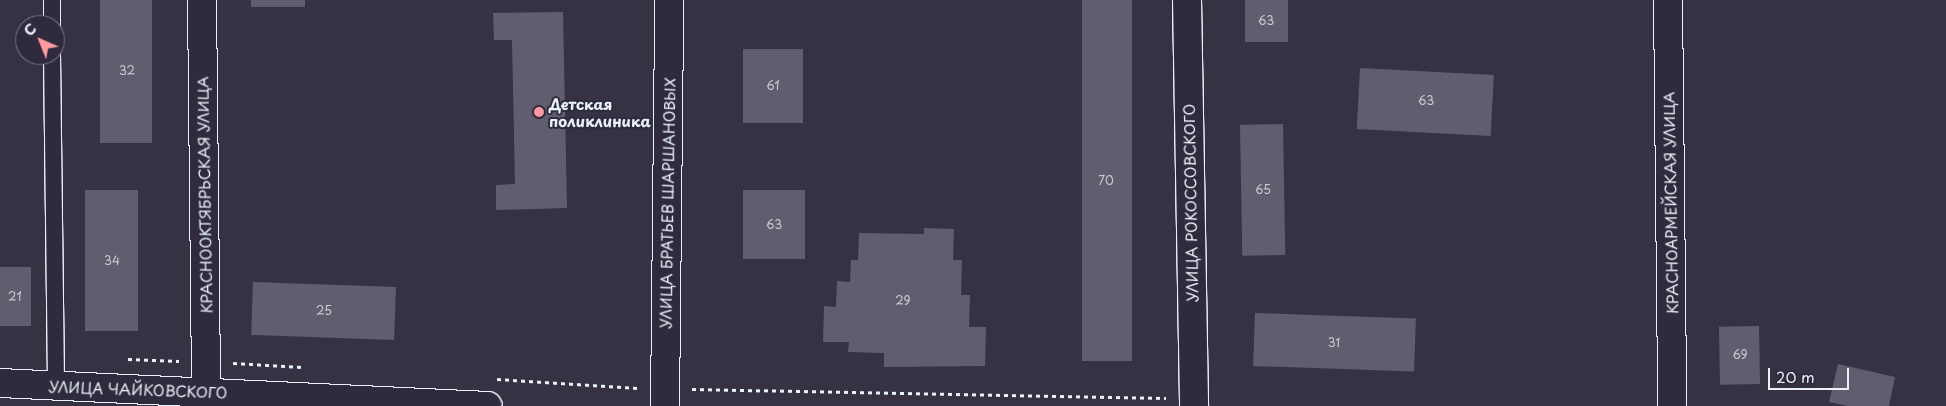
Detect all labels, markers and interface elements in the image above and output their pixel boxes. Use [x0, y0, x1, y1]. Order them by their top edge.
house number: 63 [1258, 14, 1274, 28]
north arrow [15, 15, 65, 65]
text: С [19, 18, 41, 41]
house number: 32 [119, 64, 135, 78]
street label: КРАСНООКТЯБРЬСКАЯ УЛИЦА [193, 76, 215, 314]
street label: УЛИЦА БРАТЬЕВ ШАРШАНОВЫХ [656, 77, 678, 329]
house number: 61 [766, 79, 780, 93]
street label: КРАСНОАРМЕЙСКАЯ УЛИЦА [1659, 92, 1681, 314]
place label: Детская поликлиника [549, 94, 651, 129]
house number: 63 [1418, 94, 1434, 108]
street label: УЛИЦА РОКОССОВСКОГО [1179, 103, 1201, 303]
marker: Детская поликлиника [533, 106, 545, 118]
house number: 70 [1098, 174, 1114, 188]
house number: 65 [1255, 183, 1271, 197]
house number: 63 [766, 218, 782, 232]
house number: 34 [104, 254, 120, 268]
house number: 21 [8, 290, 22, 304]
house number: 29 [895, 294, 911, 308]
house number: 25 [316, 304, 332, 318]
house number: 31 [1328, 336, 1340, 350]
house number: 69 [1732, 348, 1748, 362]
scale bar [1771, 358, 1852, 390]
text: 20 m [1776, 365, 1815, 388]
street label: УЛИЦА ЧАЙКОВСКОГО [48, 377, 228, 401]

